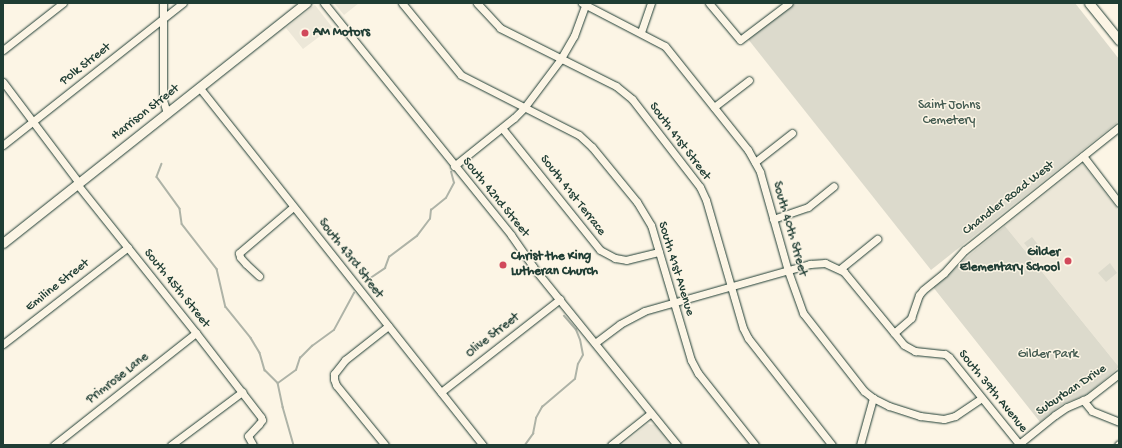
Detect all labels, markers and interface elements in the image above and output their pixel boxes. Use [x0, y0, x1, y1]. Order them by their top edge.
place label: AM Motors [313, 25, 370, 41]
marker: AM Motors [300, 28, 310, 38]
street label: Polk Street [57, 40, 115, 90]
street label: Harrison Street [109, 82, 183, 144]
park label: Saint Johns Cemetery [918, 99, 980, 130]
street label: South 41st Street [645, 100, 713, 184]
street label: South 41st Terrace [536, 153, 608, 239]
street label: South 42nd Street [458, 155, 532, 241]
street label: Chandler Road West [960, 158, 1058, 240]
street label: South 40th Street [768, 180, 810, 278]
street label: South 43rd Street [314, 216, 386, 302]
street label: South 41st Avenue [653, 220, 697, 318]
street label: South 45th Street [139, 246, 213, 332]
place label: Gilder Elementary School [960, 246, 1060, 277]
place label: Christ the King Lutheran Church [511, 250, 598, 281]
street label: Emiline Street [23, 256, 93, 316]
marker: Gilder Elementary School [1063, 256, 1073, 266]
marker: Christ the King Lutheran Church [498, 260, 508, 270]
street label: Olive Street [463, 310, 523, 362]
street label: South 39th Avenue [954, 347, 1030, 437]
park label: Gilder Park [1018, 347, 1078, 363]
street label: Primrose Lane [84, 350, 152, 408]
street label: Suburban Drive [1034, 362, 1110, 420]

